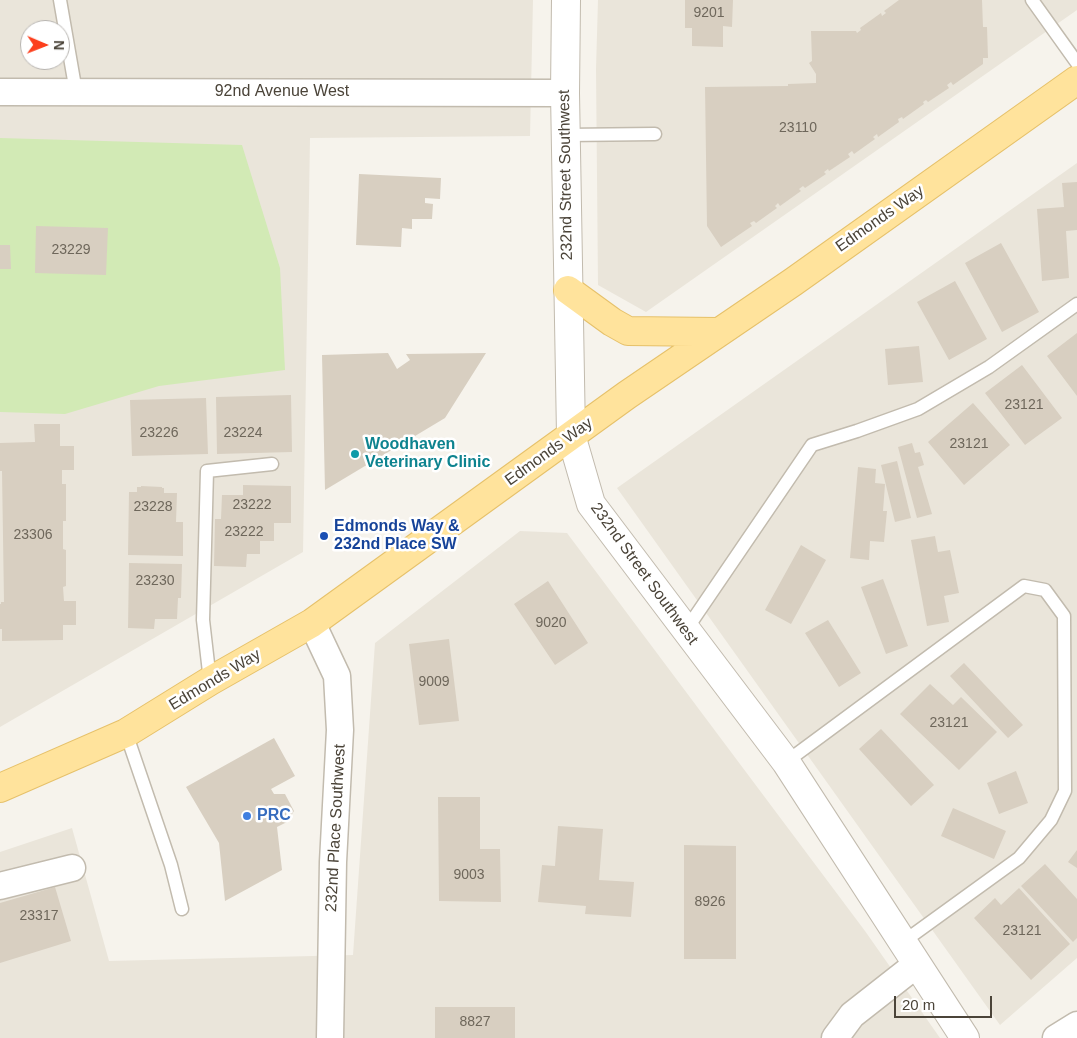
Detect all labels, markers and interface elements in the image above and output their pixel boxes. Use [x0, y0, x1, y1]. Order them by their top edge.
house number: 9201 [693, 5, 725, 21]
north arrow [20, 20, 70, 70]
text: N [51, 40, 67, 50]
street label: 92nd Avenue West [215, 82, 349, 102]
street label: 232nd Street Southwest [555, 89, 577, 261]
house number: 23110 [779, 120, 817, 136]
street label: Edmonds Way [832, 181, 928, 257]
house number: 23229 [52, 242, 90, 258]
house number: 23121 [1005, 397, 1043, 413]
street label: Edmonds Way [502, 414, 596, 490]
house number: 23226 [140, 425, 178, 441]
house number: 23224 [224, 425, 262, 441]
place label: Woodhaven Veterinary Clinic [365, 435, 490, 473]
house number: 23121 [950, 436, 988, 452]
marker: Woodhaven Veterinary Clinic [349, 448, 361, 460]
house number: 23222 [233, 497, 271, 513]
house number: 23228 [134, 499, 172, 515]
street label: 232nd Street Southwest [586, 499, 702, 649]
place label: Edmonds Way & 232nd Place SW [334, 517, 460, 555]
house number: 23222 [225, 524, 263, 540]
house number: 23306 [14, 527, 52, 543]
marker: Edmonds Way & 232nd Place SW [318, 530, 330, 542]
house number: 23230 [136, 573, 174, 589]
house number: 9020 [535, 615, 567, 631]
street label: Edmonds Way [166, 645, 264, 715]
house number: 9009 [418, 674, 450, 690]
house number: 23121 [930, 715, 968, 731]
street label: 232nd Place Southwest [322, 744, 350, 912]
place label: PRC [257, 806, 291, 826]
marker: PRC [241, 810, 253, 822]
house number: 9003 [453, 867, 485, 883]
house number: 8926 [694, 894, 726, 910]
house number: 23317 [20, 908, 58, 924]
house number: 23121 [1003, 923, 1041, 939]
scale bar [897, 986, 994, 1018]
text: 20 m [902, 996, 935, 1013]
house number: 8827 [459, 1014, 491, 1030]

